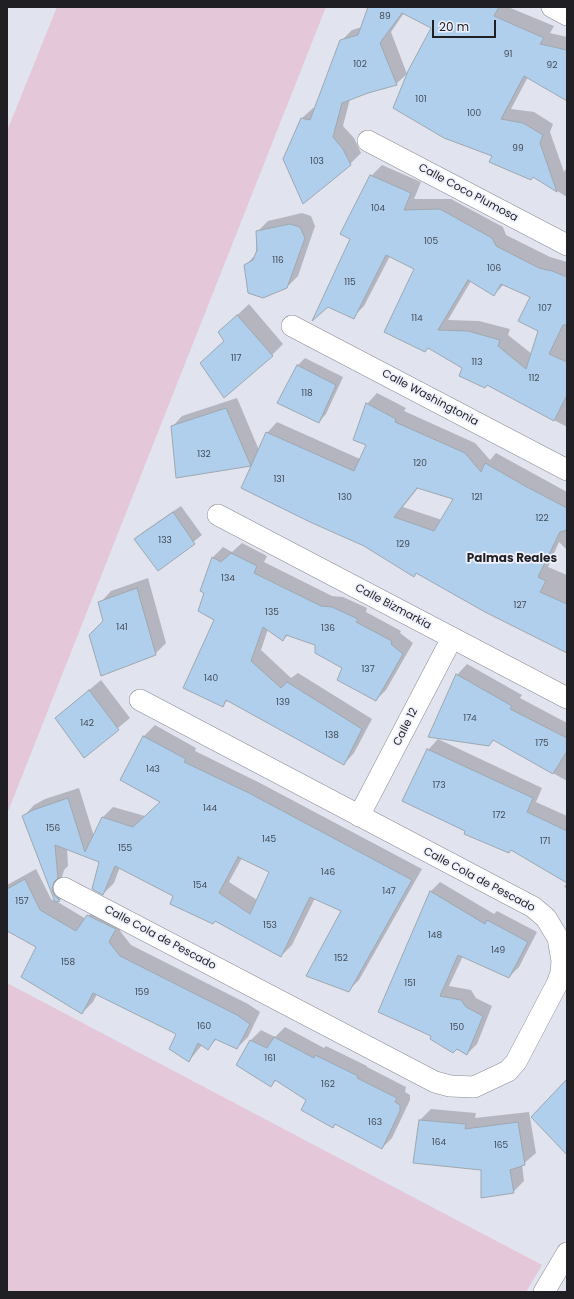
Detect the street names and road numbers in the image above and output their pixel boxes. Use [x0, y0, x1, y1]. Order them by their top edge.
street label: Calle Coco Plumosa [416, 161, 520, 225]
street label: Calle Washingtonia [379, 367, 481, 429]
street label: Calle Bizmarkia [353, 581, 433, 633]
street label: Calle 12 [391, 706, 421, 748]
street label: Calle Cola de Pescado [421, 845, 537, 915]
street label: Calle Cola de Pescado [102, 903, 218, 973]

